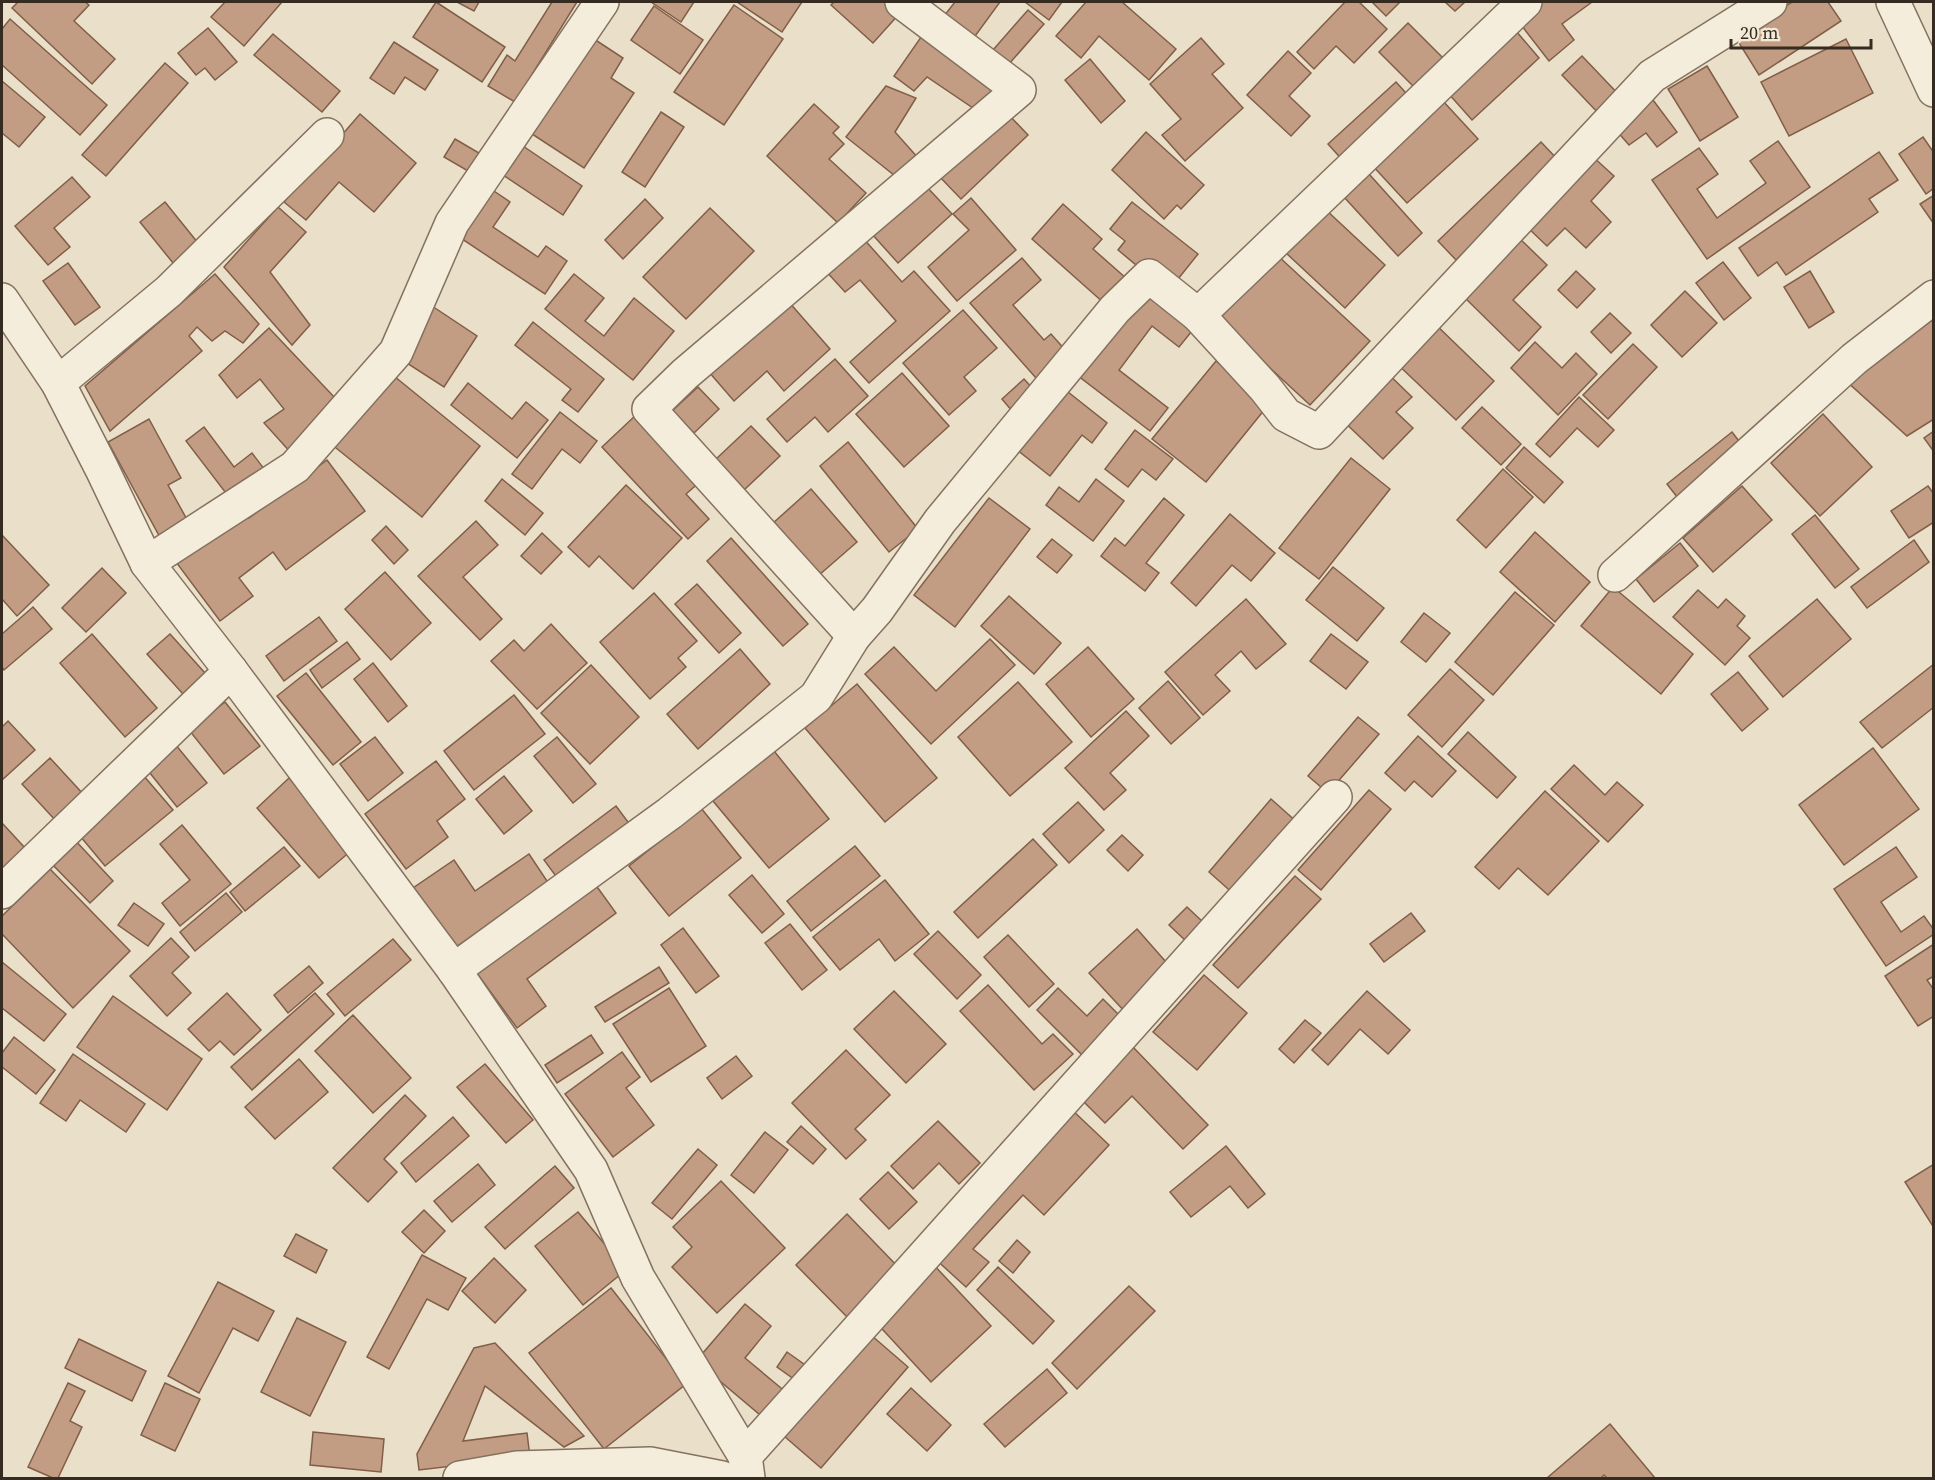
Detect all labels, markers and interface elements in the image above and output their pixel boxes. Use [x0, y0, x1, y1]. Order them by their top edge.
scale bar [1731, 12, 1870, 50]
text: 20 m [1740, 20, 1778, 45]

